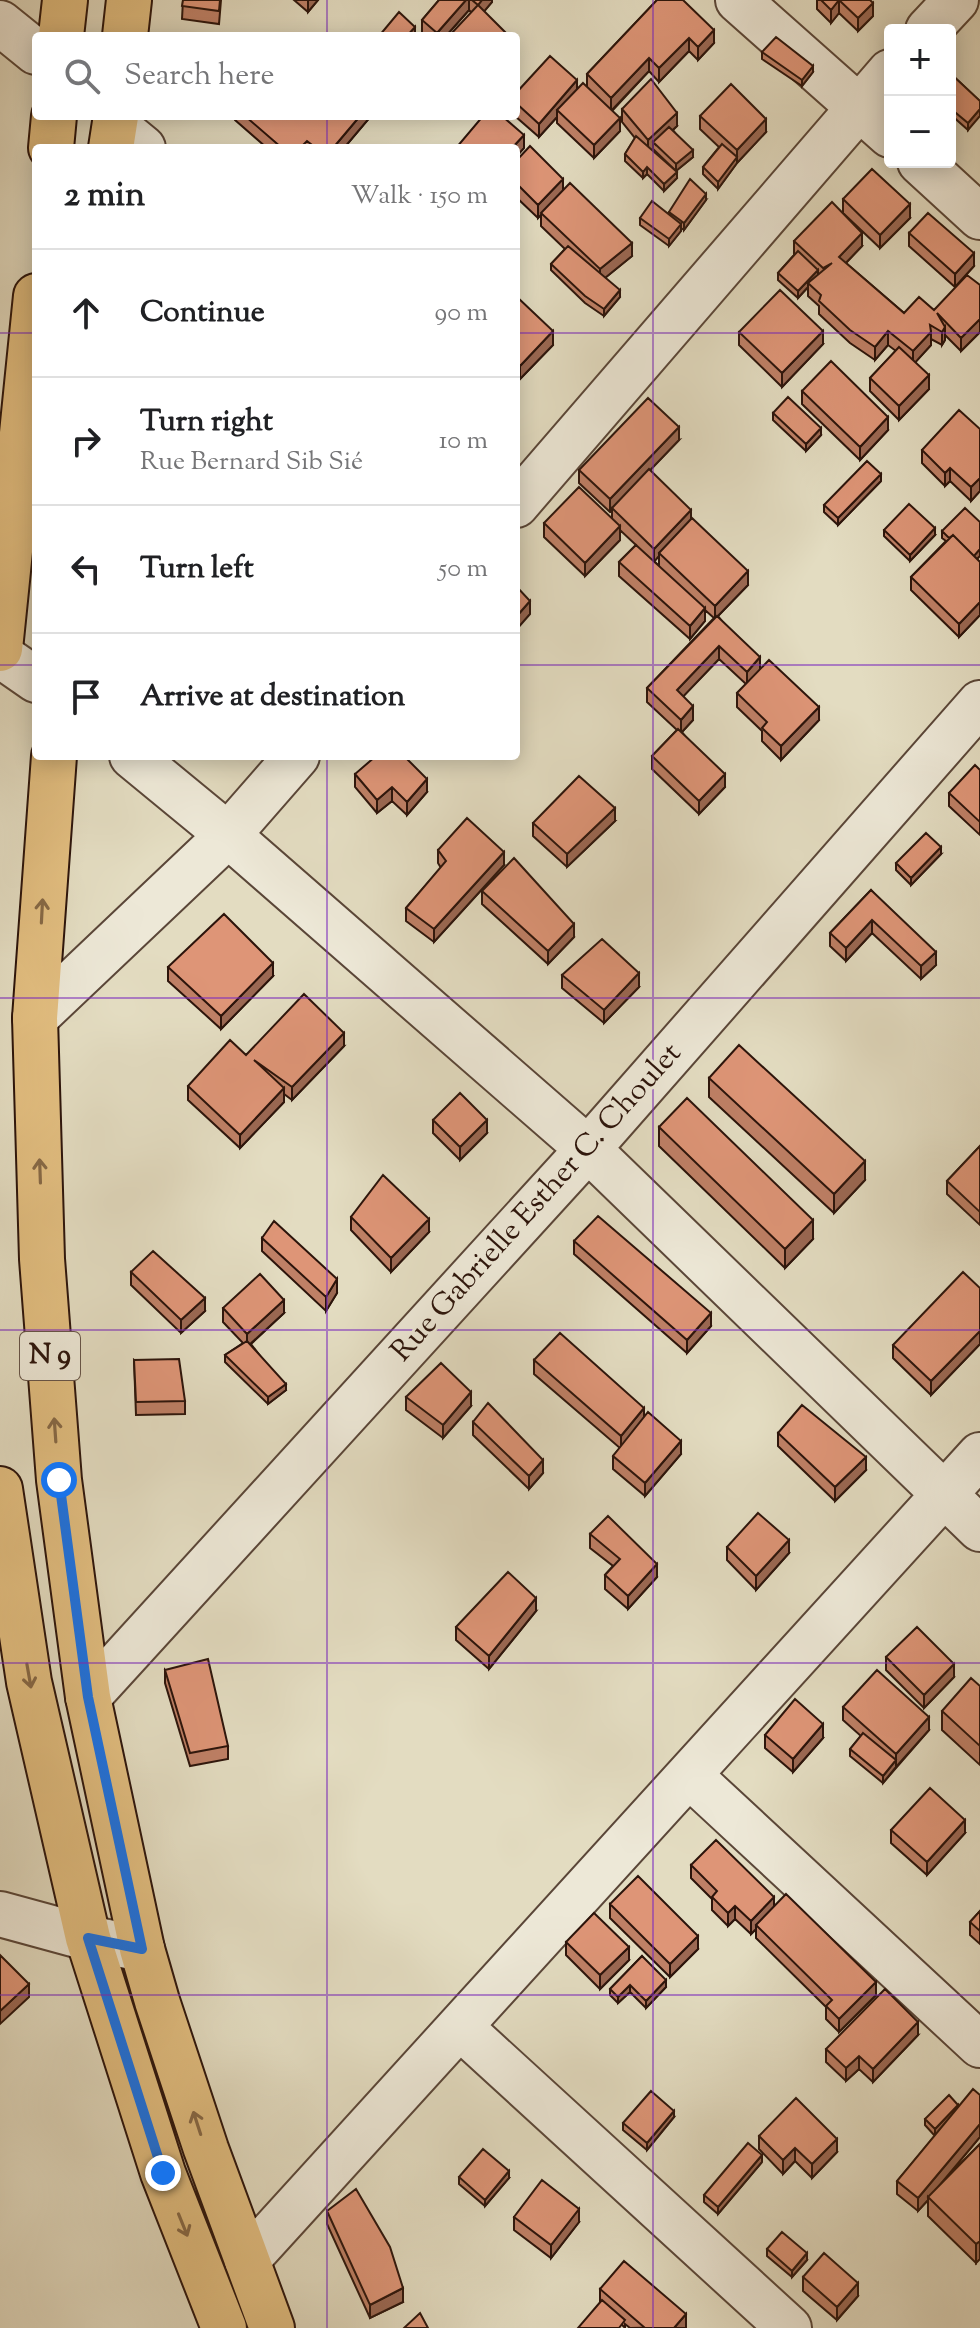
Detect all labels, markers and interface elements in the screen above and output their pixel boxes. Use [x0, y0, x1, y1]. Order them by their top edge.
map controls [884, 24, 956, 168]
button: + [884, 24, 956, 96]
search box [32, 32, 520, 120]
icon: search [60, 54, 104, 98]
text: Search here [124, 55, 274, 98]
button: − [884, 96, 956, 168]
text: 2 min [64, 172, 145, 221]
text: Walk · 150 m [351, 178, 488, 215]
icon: ahead [64, 291, 108, 335]
text: Continue [140, 292, 265, 335]
text: 90 m [435, 295, 488, 332]
text: Turn right [140, 401, 273, 444]
icon: right [64, 419, 108, 463]
text: 10 m [439, 423, 488, 460]
text: Rue Bernard Sib Sié [140, 444, 363, 481]
icon: left [64, 547, 108, 591]
text: Turn left [140, 548, 254, 591]
text: 50 m [438, 551, 488, 588]
icon: arrive [64, 675, 108, 719]
text: Arrive at destination [140, 676, 405, 719]
one-way arrow [34, 898, 49, 925]
street label: Rue Gabrielle Esther C. Choulet [382, 1034, 692, 1372]
one-way arrow [32, 1158, 47, 1185]
road number: N 9 [20, 1332, 80, 1380]
one-way arrow [47, 1417, 62, 1444]
route start [41, 1462, 77, 1498]
one-way arrow [22, 1663, 37, 1689]
one-way arrow [189, 2111, 204, 2136]
route end [145, 2155, 181, 2191]
one-way arrow [177, 2212, 192, 2237]

